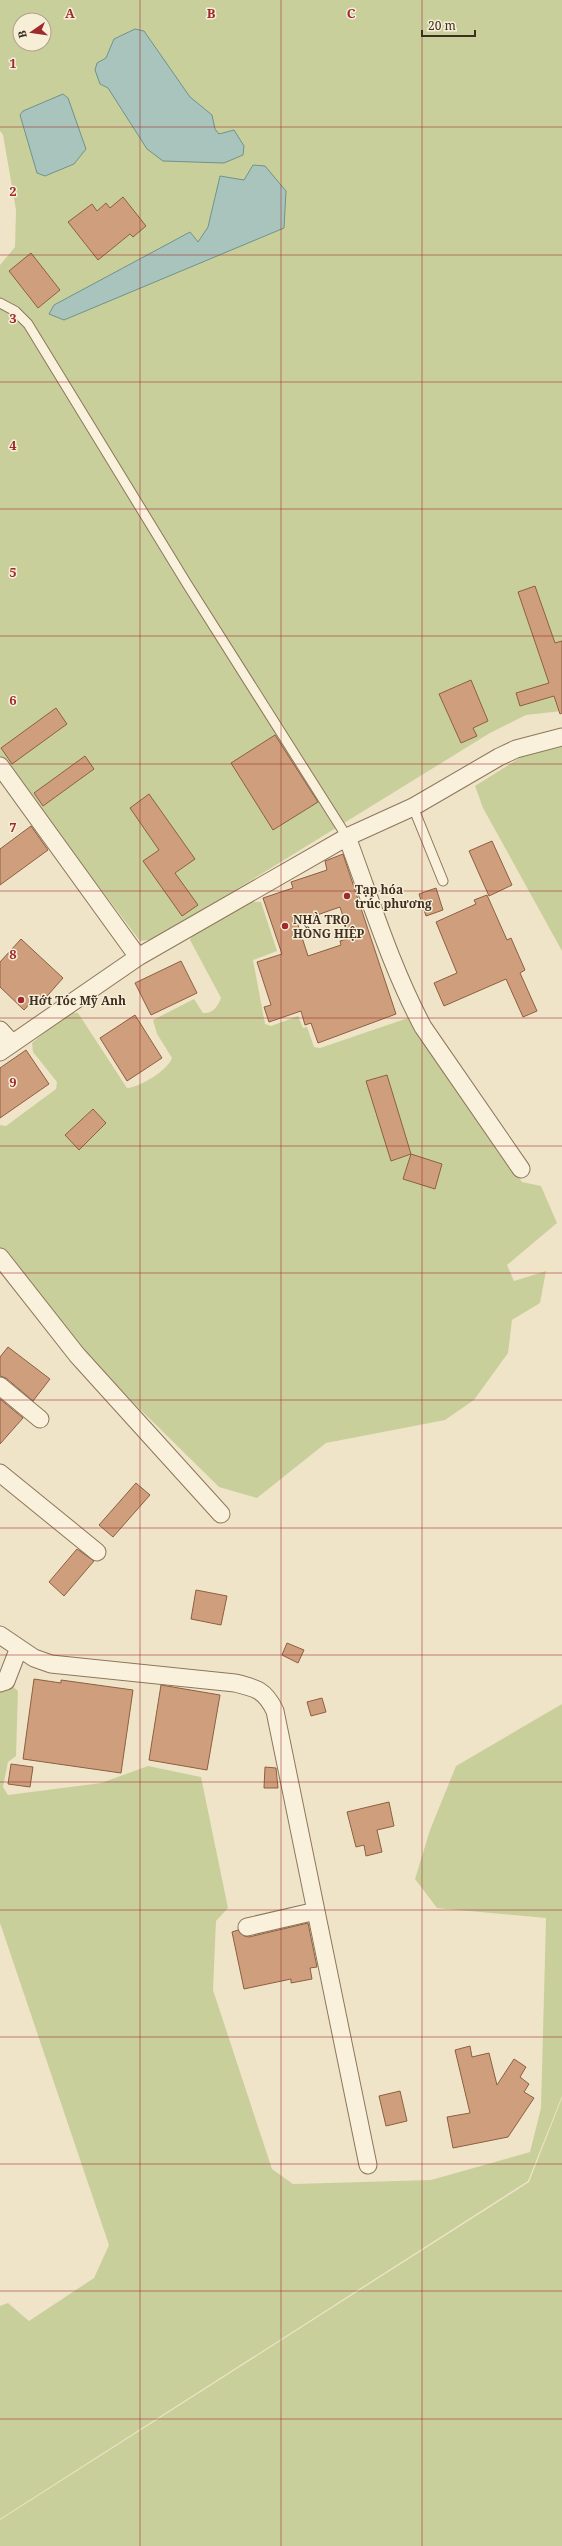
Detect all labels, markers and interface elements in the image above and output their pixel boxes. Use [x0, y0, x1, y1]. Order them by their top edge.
text: A [65, 4, 75, 22]
text: B [207, 4, 216, 22]
text: C [347, 4, 356, 22]
north arrow [12, 12, 52, 52]
scale bar [422, 12, 475, 38]
text: 20 m [428, 17, 456, 34]
text: B [14, 29, 30, 40]
text: 1 [9, 54, 17, 72]
text: 2 [9, 182, 17, 200]
text: 3 [9, 309, 17, 327]
text: 4 [9, 436, 17, 454]
text: 5 [9, 563, 17, 581]
text: 6 [9, 691, 17, 709]
text: 7 [9, 818, 17, 836]
place label: Tạp hóa trúc phương [355, 881, 432, 912]
marker: Tạp hóa trúc phương [342, 891, 352, 901]
place label: NHÀ TRỌ HỒNG HIỆP [293, 911, 365, 942]
marker: NHÀ TRỌ HỒNG HIỆP [280, 921, 290, 931]
text: 8 [9, 945, 17, 963]
place label: Hớt Tóc Mỹ Anh [29, 992, 126, 1009]
marker: Hớt Tóc Mỹ Anh [16, 995, 26, 1005]
text: 9 [9, 1073, 17, 1091]

